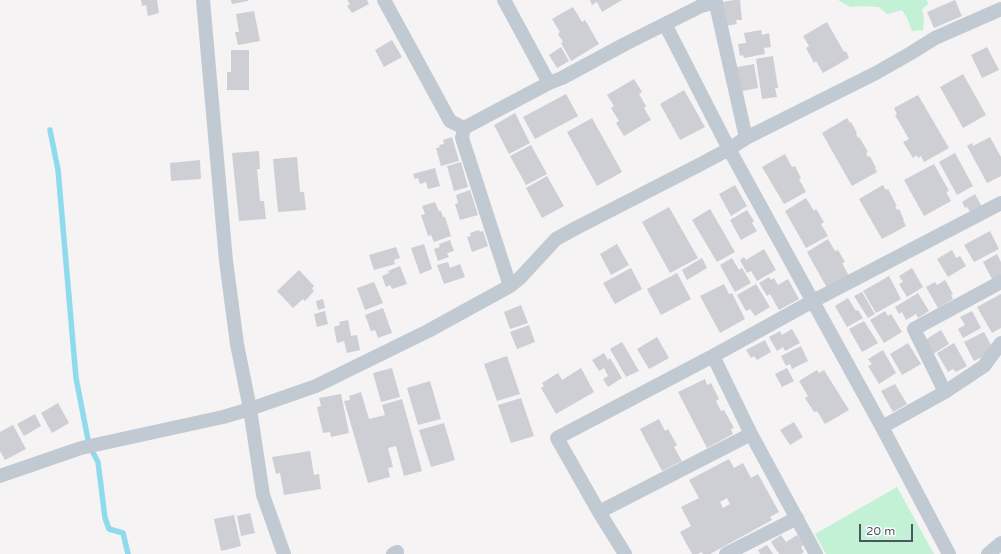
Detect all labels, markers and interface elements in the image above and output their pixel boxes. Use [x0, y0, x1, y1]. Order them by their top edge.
scale bar [861, 516, 915, 542]
text: 20 m [866, 524, 895, 538]

